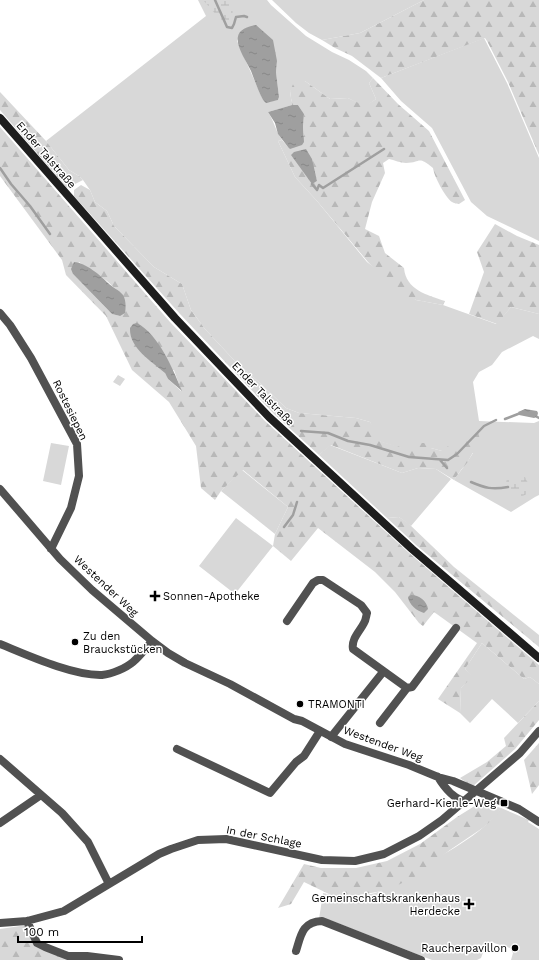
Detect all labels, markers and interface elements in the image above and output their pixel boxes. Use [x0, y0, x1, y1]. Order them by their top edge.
street label: Ender Talstraße [14, 119, 78, 191]
street label: Ender Talstraße [229, 359, 297, 429]
street label: Rostesiepen [50, 378, 90, 442]
street label: Westender Weg [71, 553, 141, 619]
place label: Sonnen-Apotheke [163, 590, 260, 603]
marker: Sonnen-Apotheke [150, 591, 160, 601]
place label: Zu den Brauckstücken [83, 630, 162, 656]
marker: Zu den Brauckstücken [70, 637, 80, 647]
place label: TRAMONTI [308, 698, 365, 711]
marker: TRAMONTI [295, 699, 305, 709]
street label: Westender Weg [342, 724, 425, 764]
place label: Gerhard-Kienle-Weg [387, 797, 496, 810]
marker: Gerhard-Kienle-Weg [499, 798, 509, 808]
street label: In der Schlage [225, 823, 303, 851]
place label: Gemeinschaftskrankenhaus Herdecke [312, 892, 460, 918]
marker: Gemeinschaftskrankenhaus Herdecke [463, 898, 475, 910]
scale bar [18, 918, 142, 944]
text: 100 m [24, 925, 59, 939]
place label: Raucherpavillon [421, 942, 507, 955]
marker: Raucherpavillon [510, 943, 520, 953]

